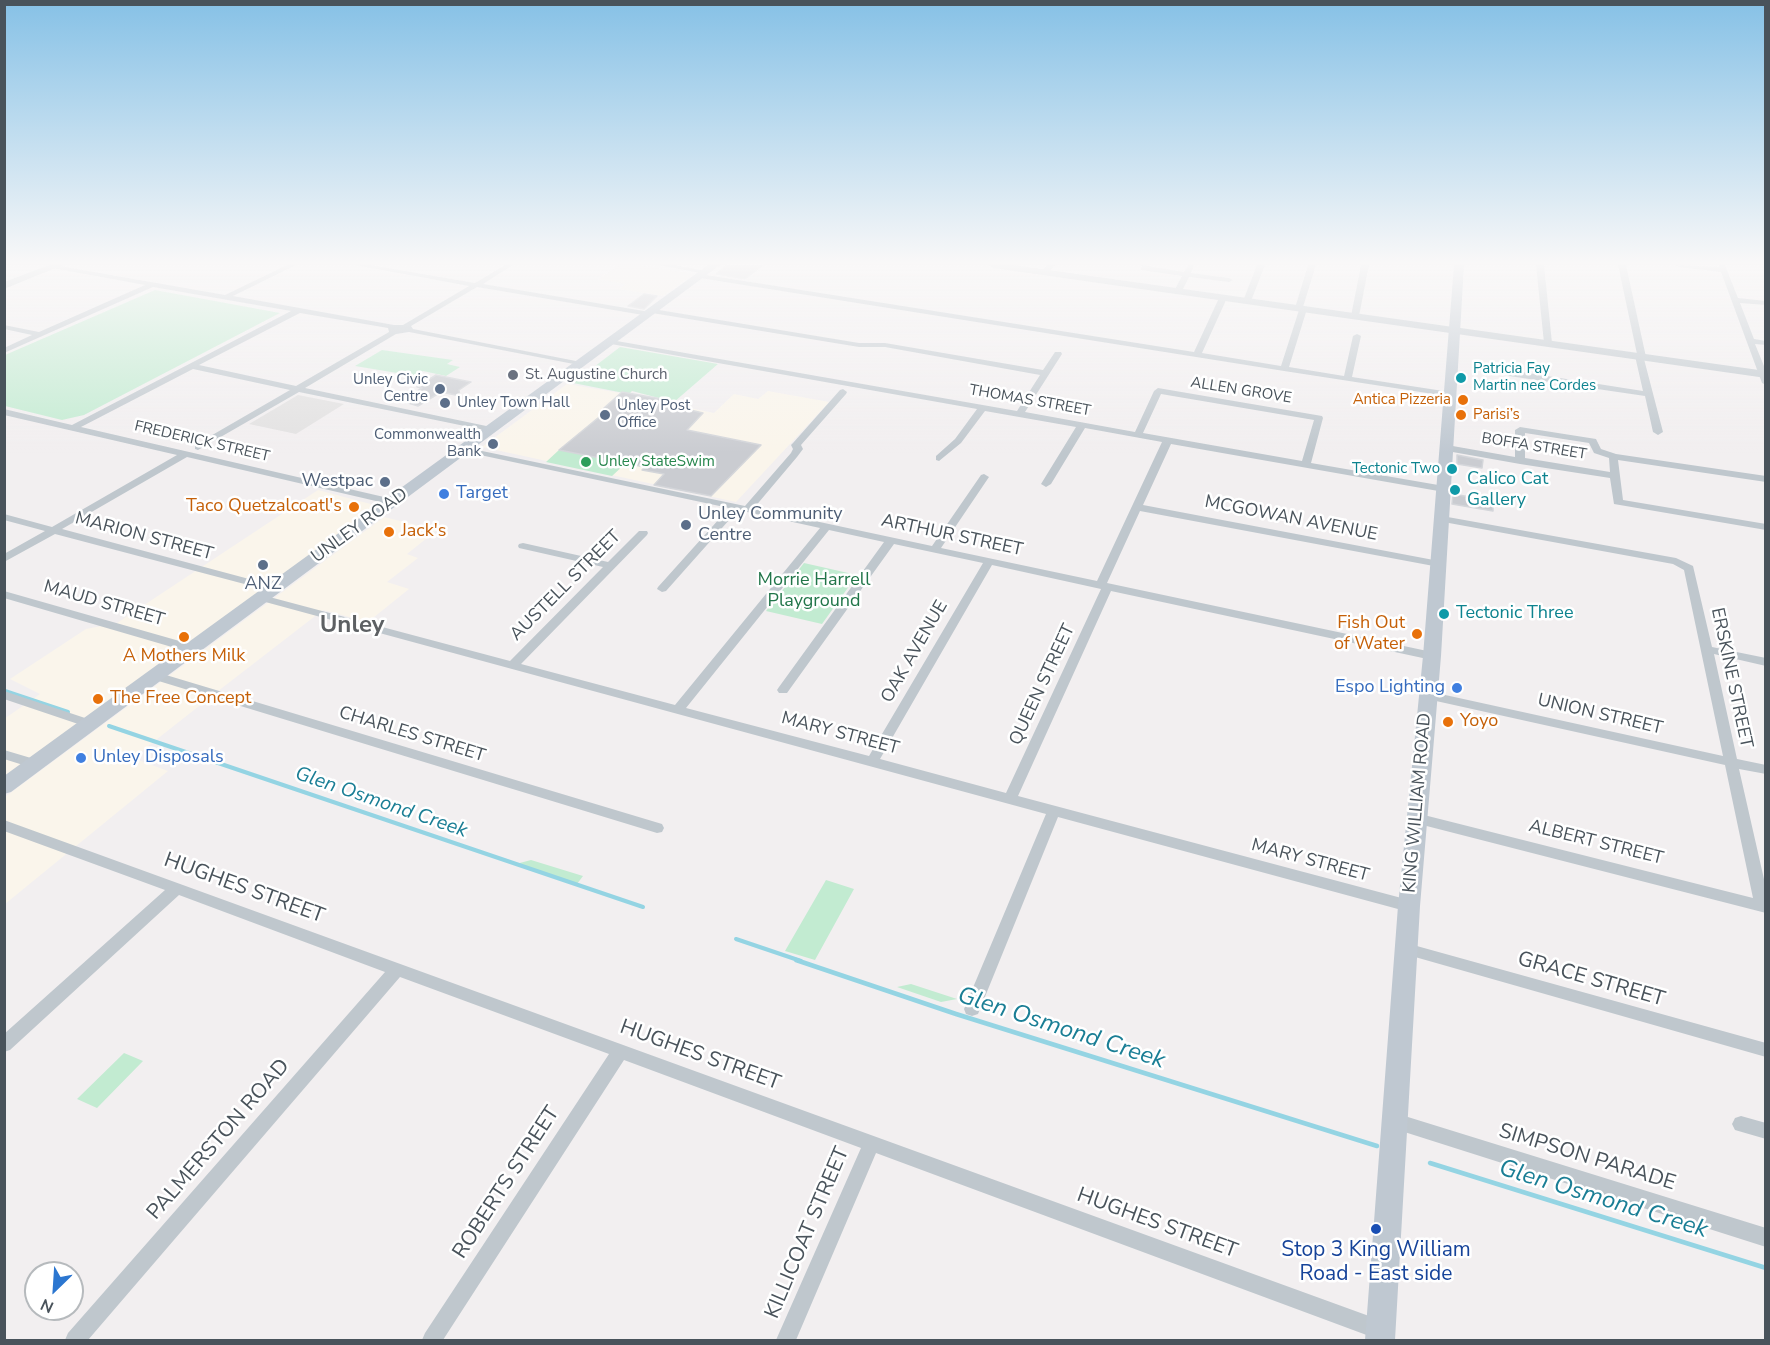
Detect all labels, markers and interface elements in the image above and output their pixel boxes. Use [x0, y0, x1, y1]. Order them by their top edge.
place label: Patricia Fay Martin nee Cordes [1473, 360, 1596, 395]
place label: St. Augustine Church [525, 366, 667, 384]
marker: St. Augustine Church [506, 368, 520, 382]
place label: Unley Civic Centre [353, 371, 428, 406]
marker: Patricia Fay Martin nee Cordes [1454, 371, 1468, 385]
street label: ALLEN GROVE [1189, 374, 1293, 408]
street label: THOMAS STREET [968, 381, 1092, 421]
marker: Unley Civic Centre [433, 382, 447, 396]
place label: Antica Pizzeria [1353, 391, 1451, 409]
marker: Antica Pizzeria [1456, 393, 1470, 407]
place label: Unley Town Hall [457, 394, 570, 412]
marker: Unley Town Hall [438, 396, 452, 410]
place label: Unley Post Office [617, 397, 690, 432]
place label: Parisi’s [1473, 406, 1520, 424]
marker: Unley Post Office [598, 408, 612, 422]
marker: Parisi’s [1454, 408, 1468, 422]
street label: FREDERICK STREET [133, 418, 271, 466]
place label: Commonwealth Bank [374, 426, 481, 461]
street label: BOFFA STREET [1480, 430, 1588, 464]
marker: Commonwealth Bank [486, 437, 500, 451]
place label: Unley StateSwim [598, 453, 715, 471]
marker: Unley StateSwim [579, 455, 593, 469]
place label: Tectonic Two [1352, 460, 1440, 478]
marker: Tectonic Two [1445, 462, 1459, 476]
place label: Calico Cat Gallery [1467, 469, 1548, 512]
place label: Westpac [301, 471, 373, 493]
marker: Westpac [378, 475, 392, 489]
place label: Target [456, 483, 508, 505]
marker: Calico Cat Gallery [1448, 483, 1462, 497]
street label: UNLEY ROAD [308, 484, 412, 568]
marker: Target [437, 487, 451, 501]
street label: MCGOWAN AVENUE [1203, 492, 1379, 546]
place label: Taco Quetzalcoatl's [186, 496, 342, 518]
marker: Taco Quetzalcoatl's [347, 500, 361, 514]
place label: Unley Community Centre [698, 504, 842, 546]
street label: MARION STREET [73, 508, 215, 566]
street label: ARTHUR STREET [879, 510, 1025, 562]
marker: Unley Community Centre [679, 518, 693, 532]
place label: Jack's [401, 521, 446, 543]
marker: Jack's [382, 525, 396, 539]
street label: AUSTELL STREET [506, 526, 626, 646]
marker: ANZ [256, 558, 270, 572]
park label: Morrie Harrell Playground [758, 570, 870, 612]
place label: ANZ [244, 574, 282, 596]
street label: MAUD STREET [41, 576, 167, 632]
street label: OAK AVENUE [877, 597, 953, 707]
place label: Tectonic Three [1456, 603, 1573, 625]
street label: ERSKINE STREET [1706, 606, 1756, 750]
marker: Tectonic Three [1437, 607, 1451, 621]
district label: Unley [320, 612, 384, 640]
place label: Fish Out of Water [1334, 613, 1405, 656]
street label: QUEEN STREET [1006, 621, 1080, 749]
marker: Fish Out of Water [1410, 627, 1424, 641]
marker: A Mothers Milk [177, 630, 191, 644]
place label: A Mothers Milk [123, 646, 245, 668]
place label: Espo Lighting [1335, 677, 1445, 699]
marker: Espo Lighting [1450, 681, 1464, 695]
place label: The Free Concept [110, 688, 251, 710]
street label: UNION STREET [1535, 690, 1665, 740]
marker: The Free Concept [91, 692, 105, 706]
street label: CHARLES STREET [336, 702, 488, 768]
street label: MARY STREET [779, 708, 901, 760]
place label: Yoyo [1460, 711, 1498, 733]
street label: KING WILLIAM ROAD [1399, 712, 1437, 894]
marker: Yoyo [1441, 715, 1455, 729]
place label: Unley Disposals [93, 747, 224, 769]
marker: Unley Disposals [74, 751, 88, 765]
water label: Glen Osmond Creek [292, 762, 470, 844]
street label: ALBERT STREET [1526, 816, 1666, 870]
street label: MARY STREET [1249, 835, 1371, 887]
street label: HUGHES STREET [160, 848, 328, 930]
street label: GRACE STREET [1514, 947, 1668, 1013]
water label: Glen Osmond Creek [953, 982, 1169, 1076]
street label: HUGHES STREET [616, 1015, 784, 1097]
street label: PALMERSTON ROAD [142, 1054, 296, 1226]
street label: ROBERTS STREET [448, 1102, 566, 1264]
street label: SIMPSON PARADE [1496, 1119, 1678, 1197]
street label: KILLICOAT STREET [760, 1143, 856, 1323]
water label: Glen Osmond Creek [1495, 1155, 1711, 1245]
street label: HUGHES STREET [1073, 1183, 1241, 1265]
marker: Stop 3 King William Road - East side [1369, 1222, 1383, 1236]
place label: Stop 3 King William Road - East side [1281, 1238, 1471, 1288]
north arrow [24, 1261, 84, 1321]
text: N [37, 1293, 57, 1318]

